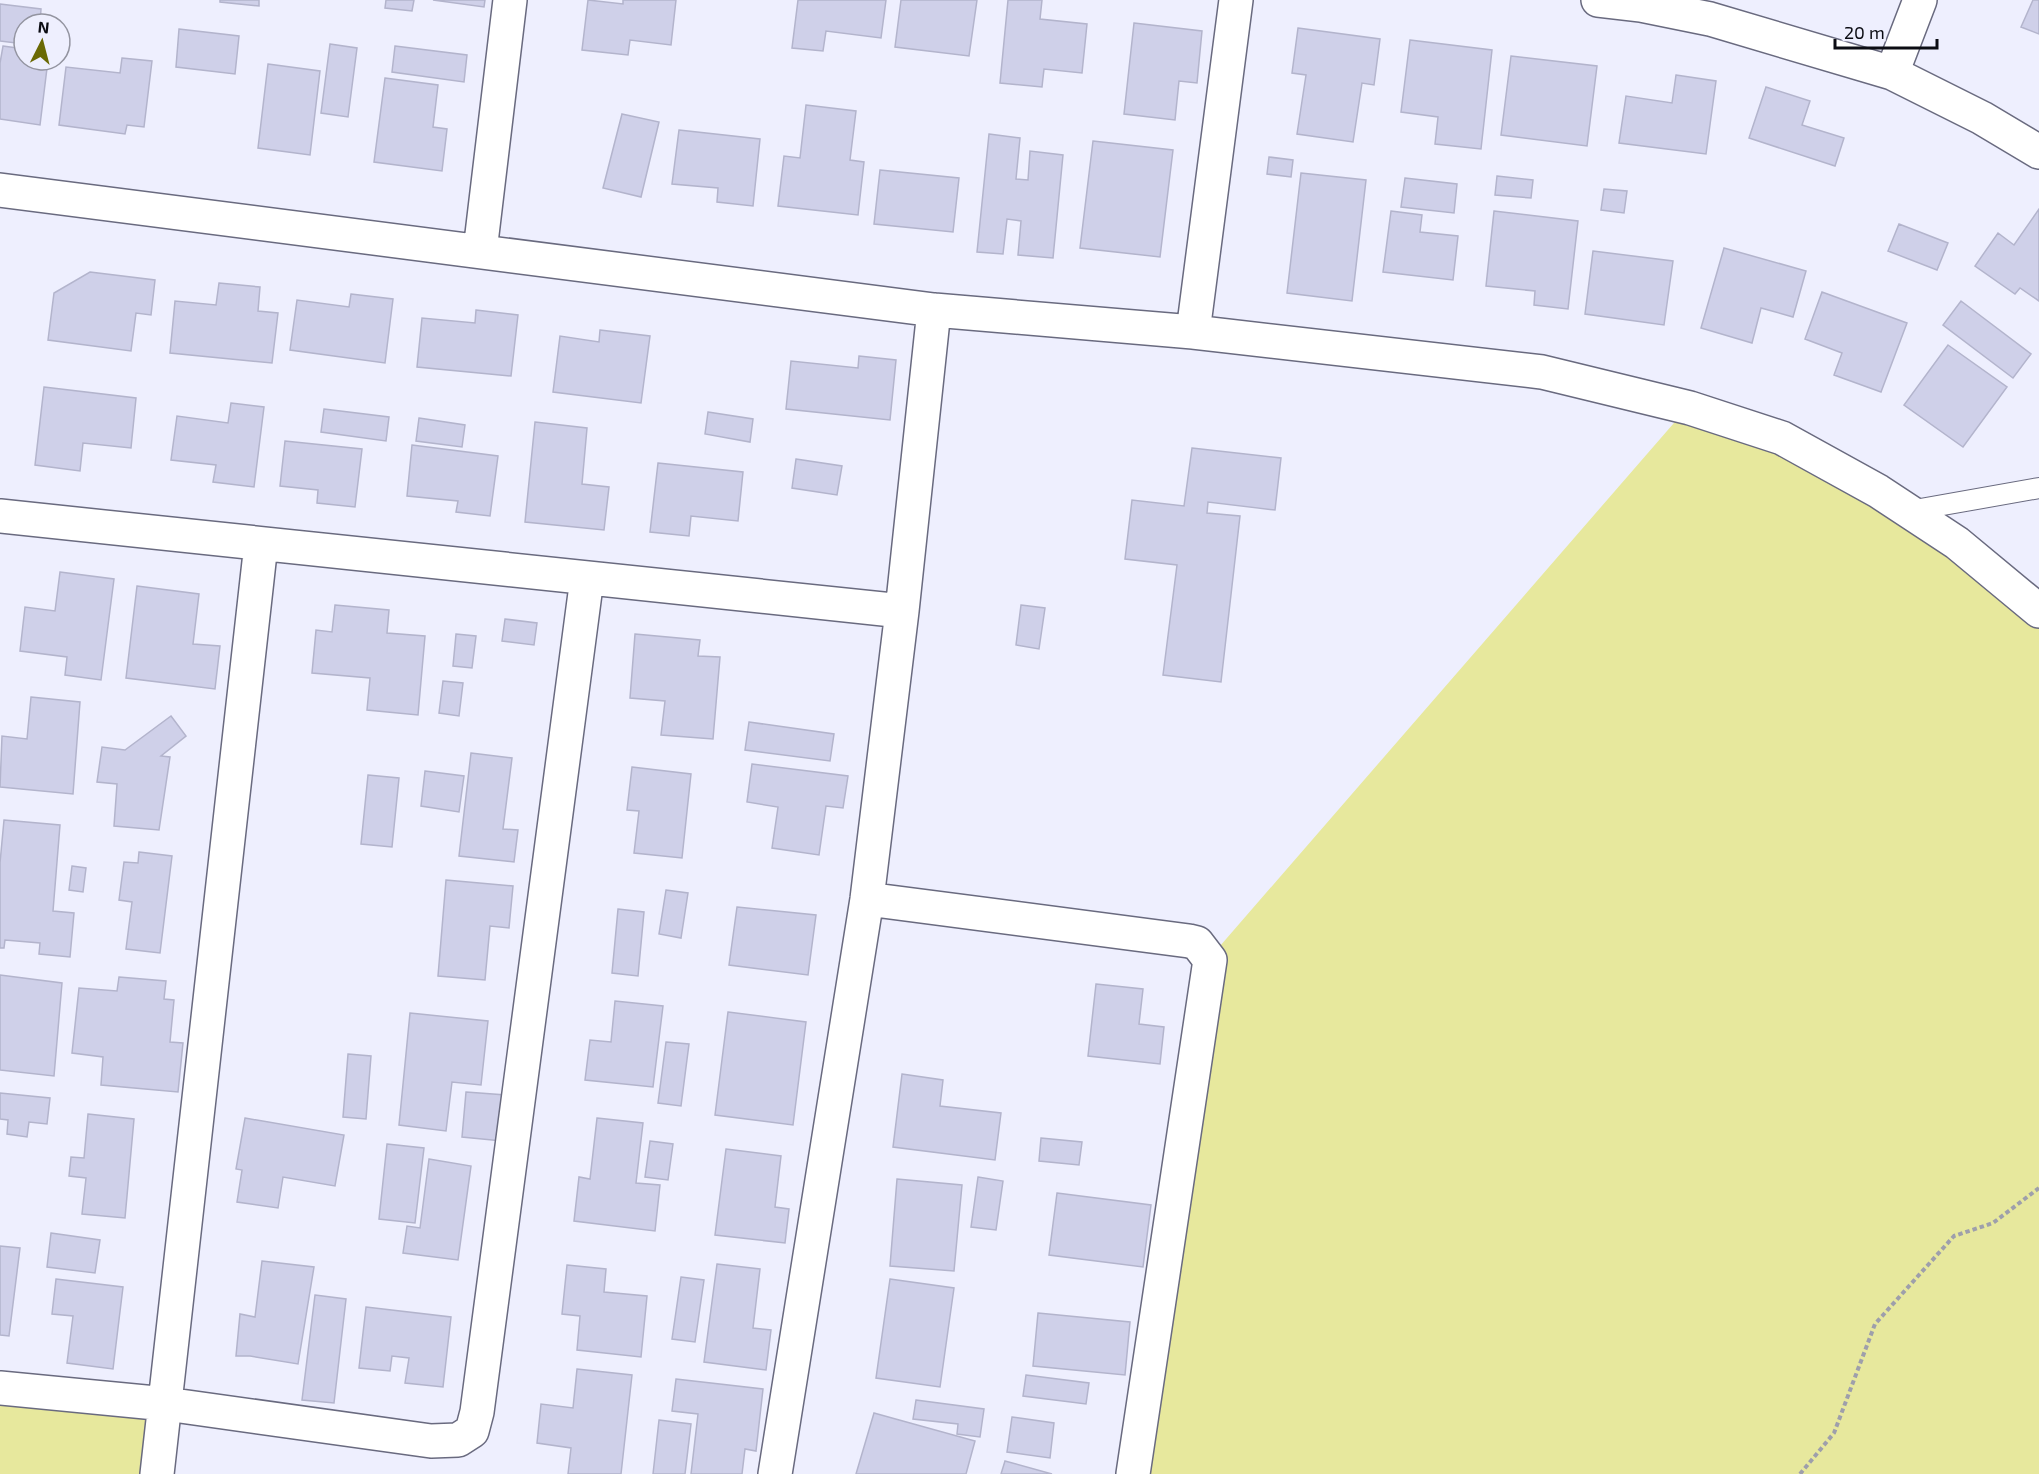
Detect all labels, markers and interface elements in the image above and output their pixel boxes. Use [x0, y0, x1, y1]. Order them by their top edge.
north arrow [12, 12, 72, 72]
scale bar [1835, 12, 1937, 50]
text: N [37, 17, 50, 37]
text: 20 m [1844, 21, 1885, 43]

